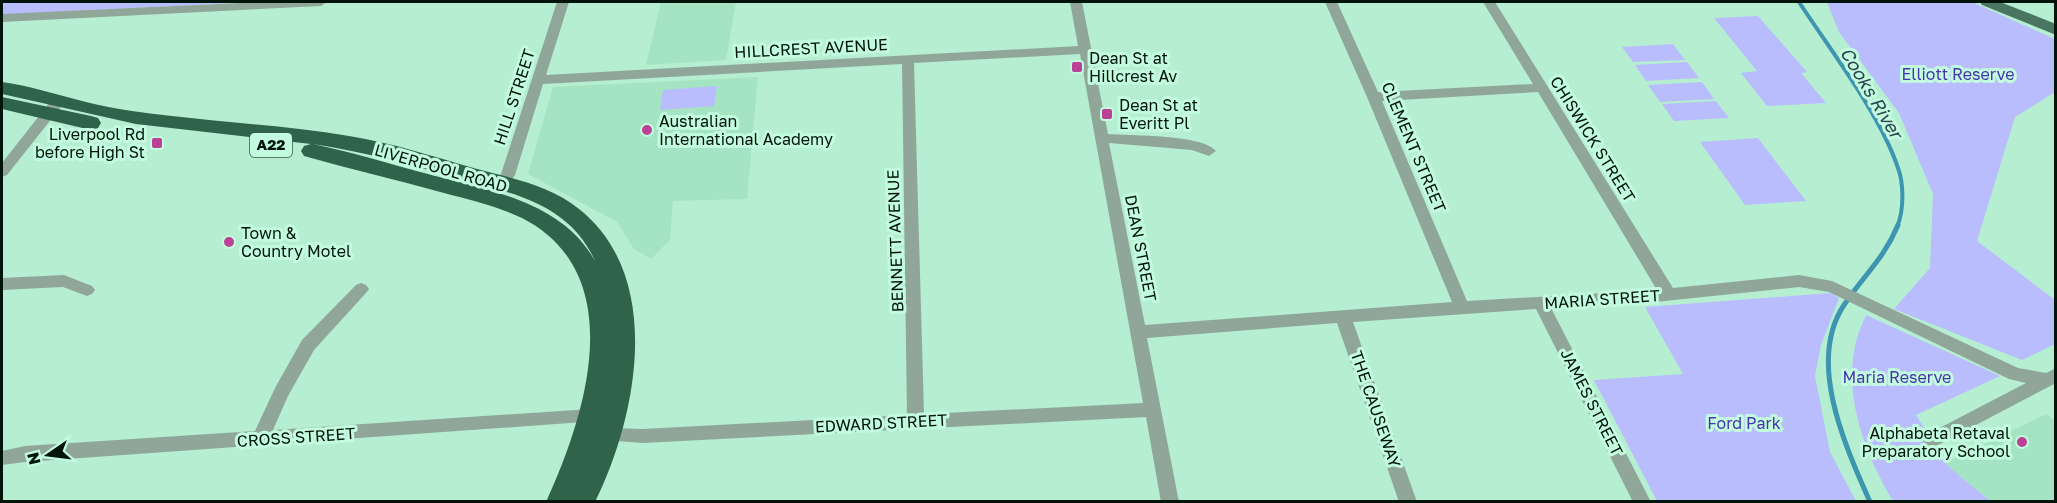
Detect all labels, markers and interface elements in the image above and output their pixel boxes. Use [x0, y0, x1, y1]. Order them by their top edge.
street label: HILLCREST AVENUE [734, 34, 888, 62]
water label: Cooks River [1836, 43, 1909, 145]
street label: HILL STREET [489, 46, 539, 148]
place label: Dean St at Hillcrest Av [1089, 48, 1177, 86]
marker: Dean St at Hillcrest Av [1070, 60, 1084, 74]
park label: Elliott Reserve [1902, 64, 2014, 84]
street label: CHISWICK STREET [1546, 72, 1640, 206]
street label: CLEMENT STREET [1377, 79, 1451, 215]
place label: Dean St at Everitt Pl [1119, 95, 1198, 133]
marker: Dean St at Everitt Pl [1100, 107, 1114, 121]
place label: Australian International Academy [659, 111, 833, 149]
marker: Australian International Academy [640, 123, 654, 137]
place label: Liverpool Rd before High St [35, 124, 145, 162]
road number: A22 [250, 133, 292, 157]
marker: Liverpool Rd before High St [150, 136, 164, 150]
street label: LIVERPOOL ROAD [372, 139, 510, 197]
street label: BENNETT AVENUE [883, 169, 907, 313]
street label: DEAN STREET [1121, 193, 1161, 303]
place label: Town & Country Motel [241, 223, 351, 261]
marker: Town & Country Motel [222, 235, 236, 249]
street label: MARIA STREET [1544, 285, 1660, 313]
street label: JAMES STREET [1556, 345, 1628, 459]
street label: THE CAUSEWAY [1347, 348, 1406, 471]
park label: Maria Reserve [1843, 367, 1951, 387]
street label: EDWARD STREET [814, 410, 948, 436]
park label: Ford Park [1707, 413, 1781, 433]
street label: CROSS STREET [236, 423, 356, 451]
place label: Alphabeta Retaval Preparatory School [1862, 423, 2010, 461]
north arrow [18, 425, 78, 485]
marker: Alphabeta Retaval Preparatory School [2015, 435, 2029, 449]
text: N [22, 450, 45, 467]

